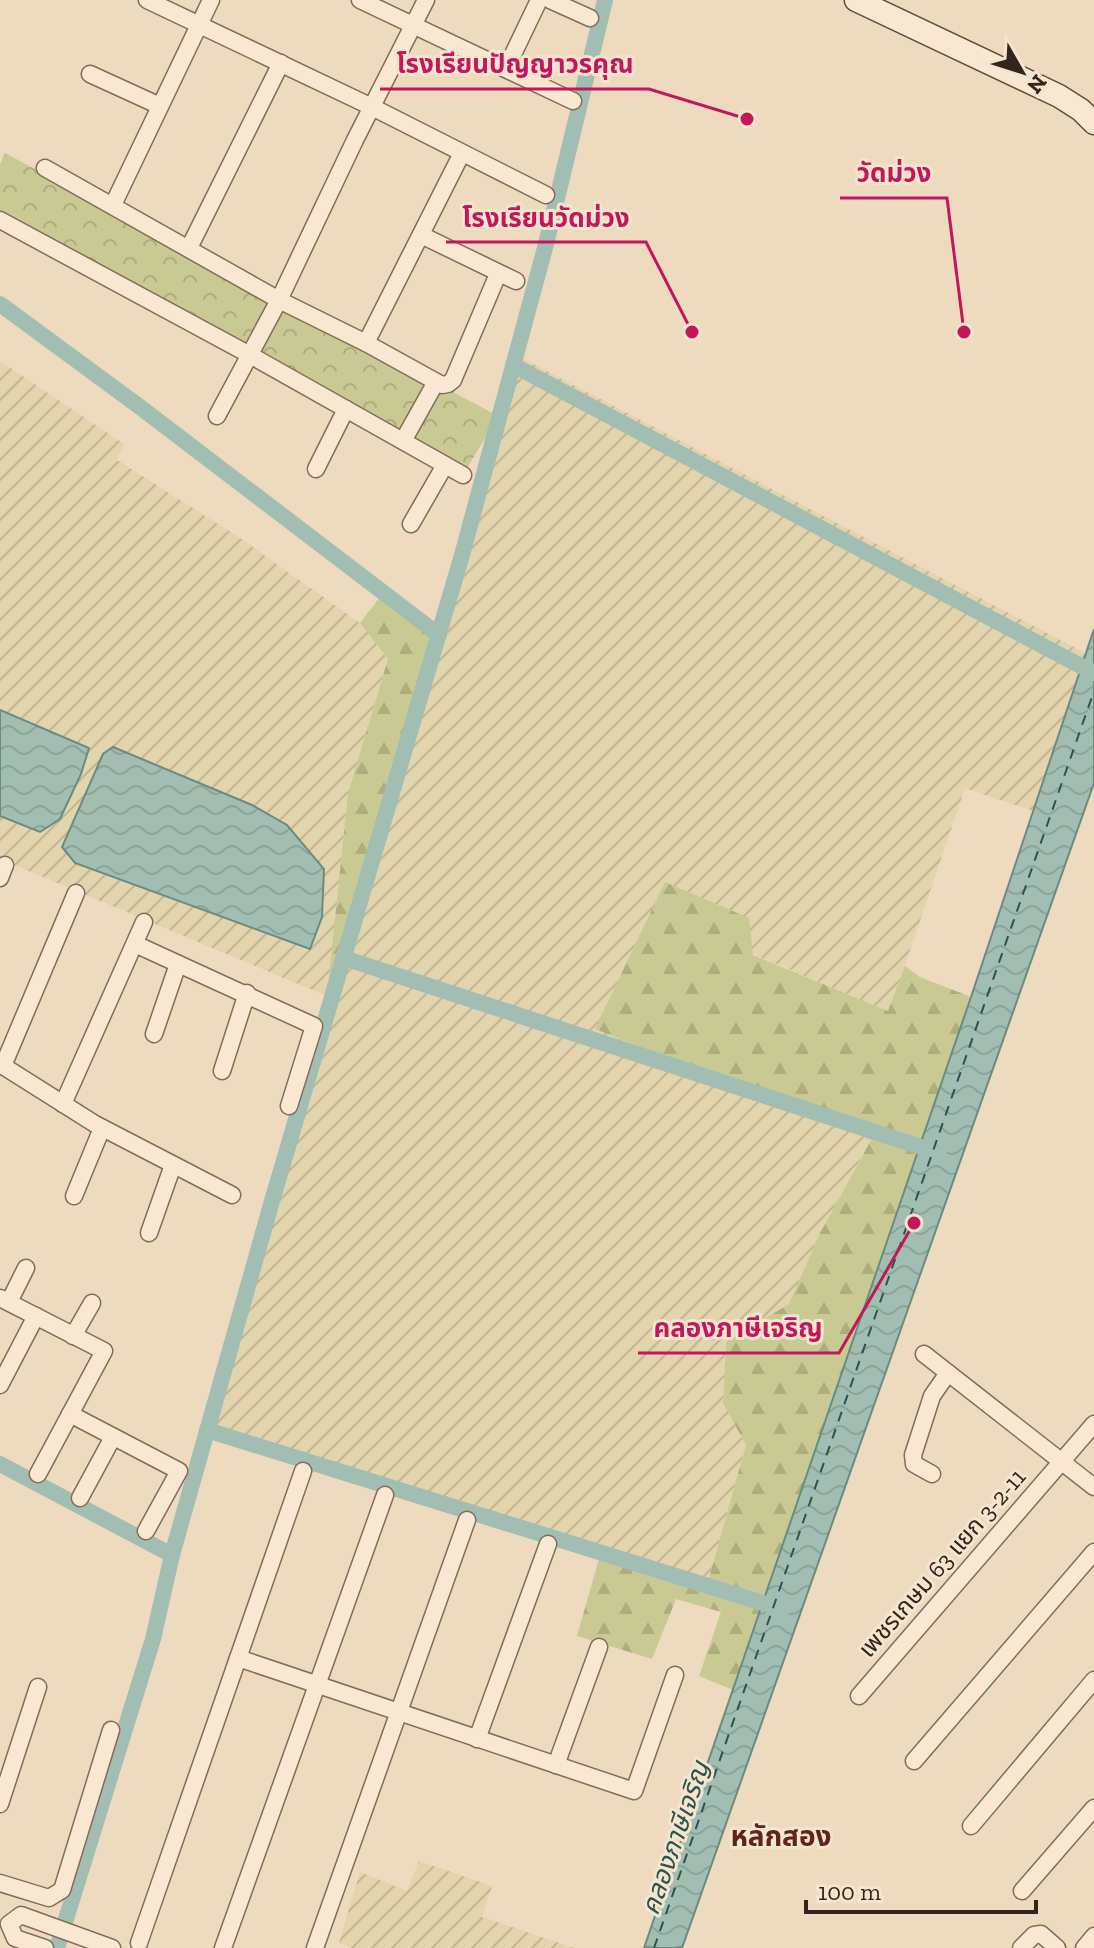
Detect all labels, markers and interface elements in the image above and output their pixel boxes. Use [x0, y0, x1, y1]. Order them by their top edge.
north arrow [982, 32, 1062, 112]
callout: โรงเรียนปัญญาวรคุณ [380, 39, 649, 89]
text: โรงเรียนปัญญาวรคุณ [396, 48, 634, 80]
text: N [1021, 69, 1053, 99]
callout: วัดม่วง [840, 148, 947, 198]
text: วัดม่วง [857, 157, 931, 189]
callout: โรงเรียนวัดม่วง [446, 192, 646, 242]
text: โรงเรียนวัดม่วง [462, 202, 630, 234]
callout: คลองภาษีเจริญ [638, 1303, 839, 1353]
text: คลองภาษีเจริญ [653, 1312, 823, 1344]
street label: เพชรเกษม 63 แยก 3-2-11 [852, 1462, 1031, 1663]
water label: คลองภาษีเจริญ [634, 1756, 717, 1919]
district label: หลักสอง [730, 1820, 832, 1853]
scale bar [806, 1864, 1036, 1914]
text: 100 m [818, 1877, 881, 1906]

